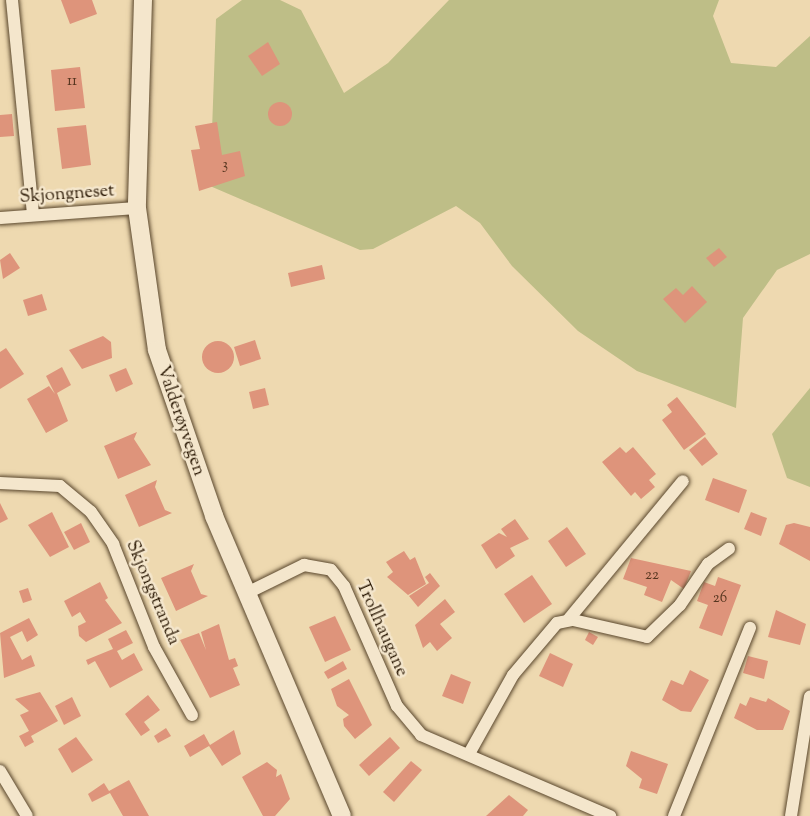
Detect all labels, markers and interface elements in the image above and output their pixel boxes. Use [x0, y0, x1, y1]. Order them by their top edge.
house number: 11 [67, 73, 77, 91]
house number: 3 [222, 157, 228, 175]
street label: Skjongneset [19, 181, 115, 209]
street label: Valderøyvegen [151, 363, 209, 479]
street label: Skjongstranda [120, 537, 184, 649]
house number: 22 [645, 567, 659, 585]
street label: Trollhaugane [350, 578, 412, 680]
house number: 26 [713, 590, 727, 608]

